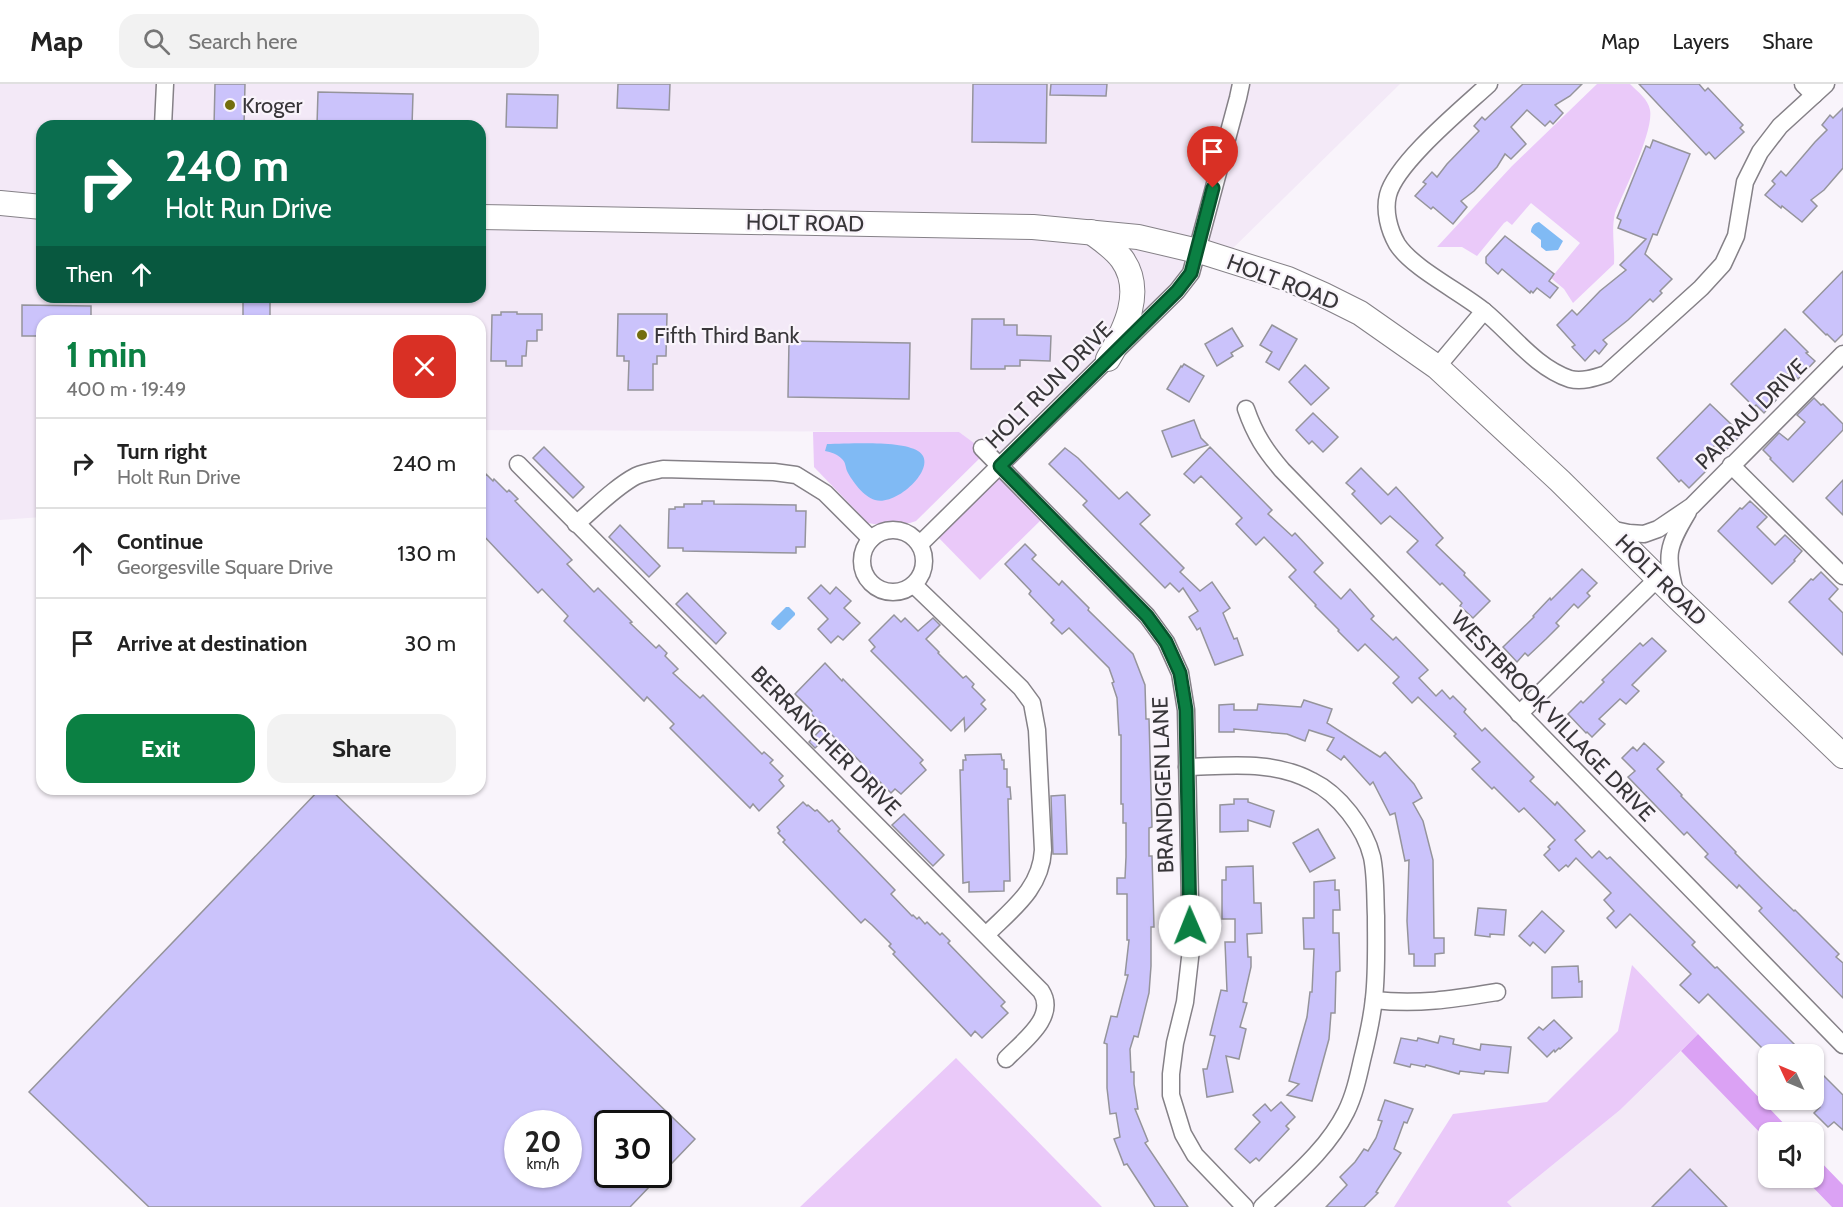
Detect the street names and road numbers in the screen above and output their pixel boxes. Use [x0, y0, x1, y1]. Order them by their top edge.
street label: HOLT ROAD [746, 208, 864, 238]
street label: HOLT ROAD [1223, 248, 1343, 316]
street label: HOLT RUN DRIVE [980, 316, 1118, 454]
street label: PARRAU DRIVE [1690, 353, 1812, 475]
street label: HOLT ROAD [1610, 529, 1712, 631]
street label: WESTBROOK VILLAGE DRIVE [1445, 605, 1661, 827]
street label: BERRANCHER DRIVE [745, 660, 907, 822]
street label: BRANDIGEN LANE [1146, 696, 1180, 874]

